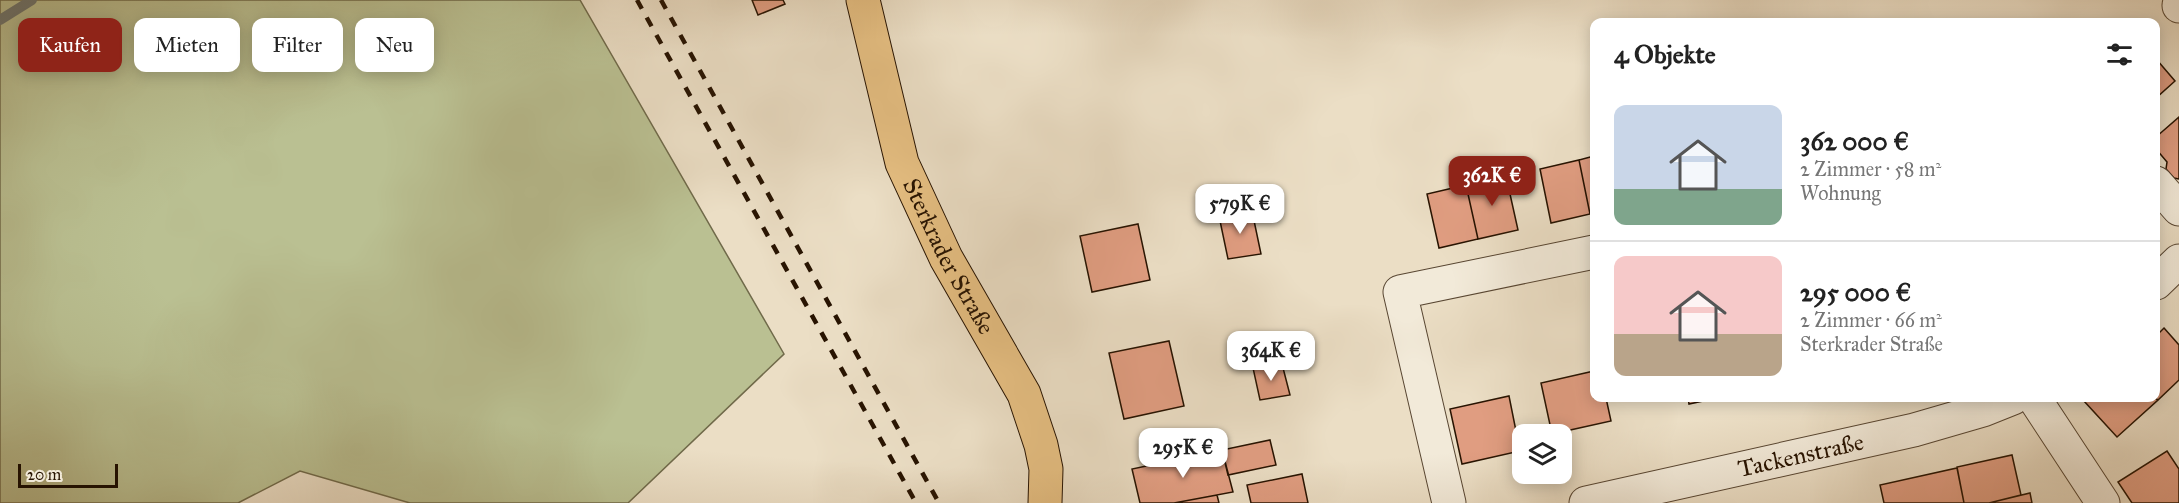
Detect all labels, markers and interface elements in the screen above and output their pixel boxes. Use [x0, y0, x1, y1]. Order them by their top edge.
chip: Kaufen [18, 18, 122, 72]
chip: Mieten [134, 18, 240, 72]
chip: Filter [252, 18, 343, 72]
chip: Neu [355, 18, 434, 72]
text: 4 Objekte [1614, 38, 1716, 70]
icon: filters [2103, 38, 2136, 71]
text: 362 000 € [1800, 125, 1909, 157]
icon: home [1662, 129, 1734, 201]
pin: 362K € [1443, 156, 1541, 207]
text: 2 Zimmer · 58 m² [1800, 157, 1941, 181]
text: 362K € [1463, 163, 1521, 187]
street label: Sterkrader Straße [896, 174, 1002, 340]
text: Wohnung [1800, 181, 1881, 205]
pin: 579K € [1191, 184, 1289, 235]
text: 579K € [1209, 191, 1271, 215]
text: 295 000 € [1800, 276, 1911, 308]
icon: home [1662, 280, 1734, 352]
text: 2 Zimmer · 66 m² [1800, 308, 1942, 332]
pin: 364K € [1222, 331, 1320, 382]
text: Sterkrader Straße [1800, 332, 1943, 356]
text: 364K € [1241, 338, 1301, 362]
map controls [1512, 424, 1572, 484]
button: layers [1512, 424, 1572, 484]
street label: Tackenstraße [1735, 427, 1867, 484]
pin: 295K € [1134, 428, 1232, 479]
text: 295K € [1153, 435, 1213, 459]
scale bar [18, 461, 118, 488]
text: 20 m [27, 465, 61, 484]

